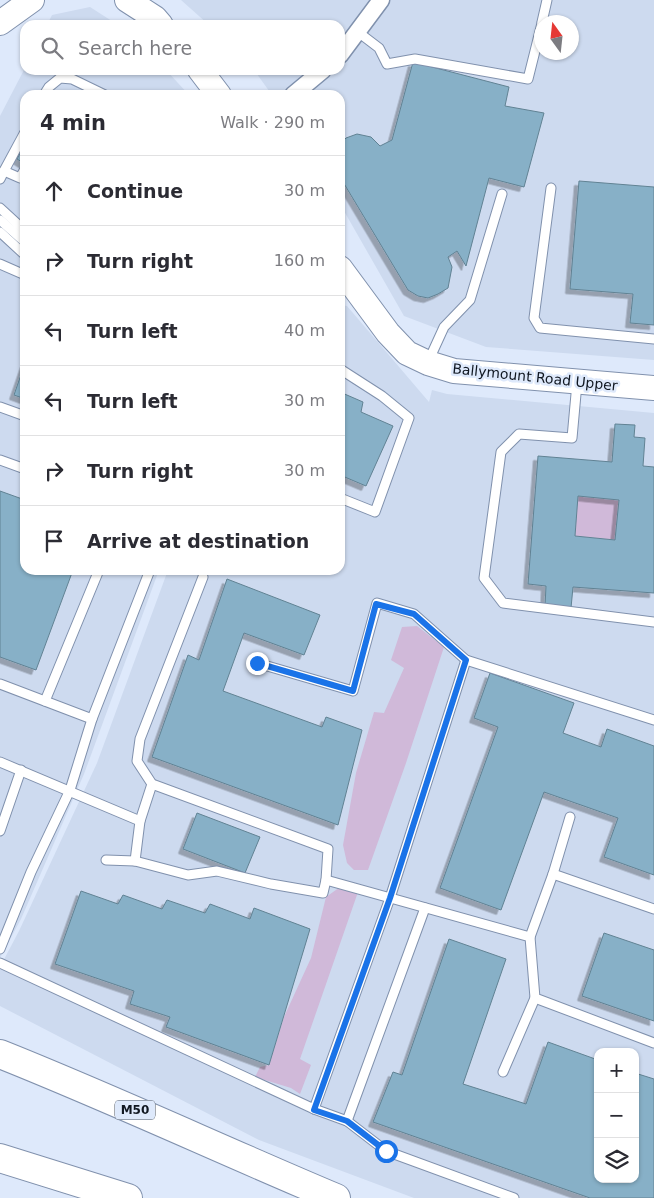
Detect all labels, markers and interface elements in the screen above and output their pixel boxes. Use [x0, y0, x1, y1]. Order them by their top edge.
north arrow [534, 15, 579, 60]
search box [20, 20, 345, 75]
icon: search [38, 34, 66, 62]
text: Search here [78, 37, 192, 59]
text: 4 min [40, 111, 106, 135]
text: Walk · 290 m [220, 113, 325, 132]
icon: ahead [40, 177, 68, 205]
text: Continue [87, 180, 183, 202]
text: 30 m [284, 181, 325, 200]
icon: right [40, 247, 68, 275]
text: Turn right [87, 250, 193, 272]
text: 160 m [274, 251, 325, 270]
icon: left [40, 317, 68, 345]
text: Turn left [87, 320, 178, 342]
text: 40 m [284, 321, 325, 340]
street label: Ballymount Road Upper [452, 360, 619, 394]
icon: left [40, 387, 68, 415]
text: Turn left [87, 390, 178, 412]
text: 30 m [284, 391, 325, 410]
icon: right [40, 457, 68, 485]
text: Turn right [87, 460, 193, 482]
text: 30 m [284, 461, 325, 480]
icon: arrive [40, 527, 68, 555]
text: Arrive at destination [87, 530, 309, 552]
route end [246, 652, 269, 675]
map controls [594, 1048, 639, 1183]
button: + [594, 1048, 639, 1093]
button: − [594, 1093, 639, 1138]
road number: M50 [115, 1100, 155, 1120]
button: layers [594, 1138, 639, 1183]
route start [375, 1140, 398, 1163]

